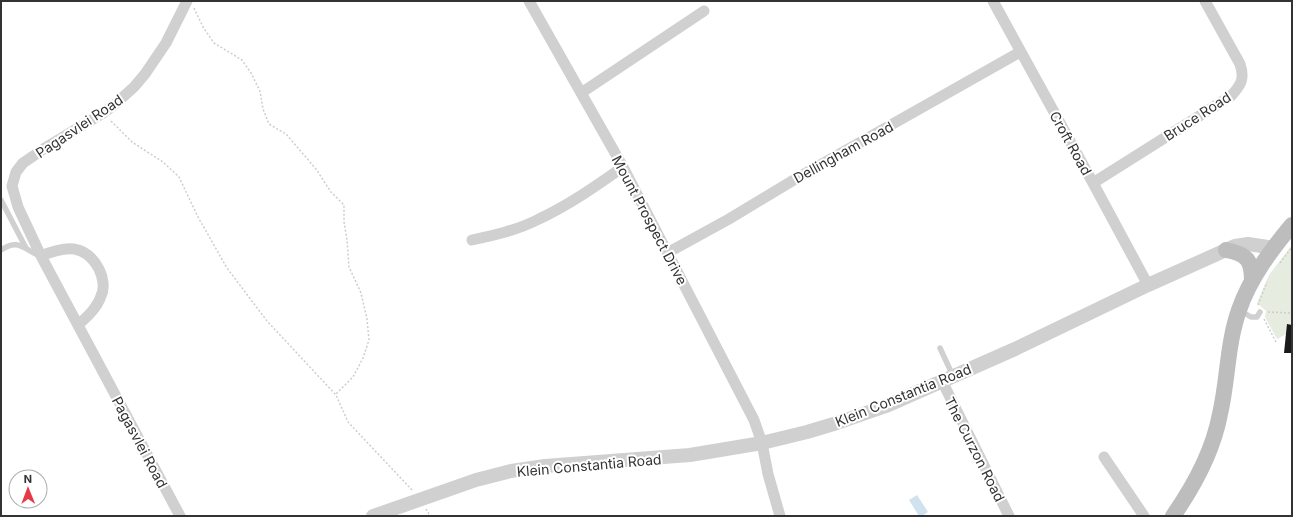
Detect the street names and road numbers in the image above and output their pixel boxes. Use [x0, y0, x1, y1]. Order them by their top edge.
street label: Bruce Road [1160, 88, 1234, 144]
street label: Pagasvlei Road [32, 91, 126, 161]
street label: Croft Road [1046, 108, 1096, 178]
street label: Dellingham Road [790, 118, 896, 186]
street label: Mount Prospect Drive [609, 152, 691, 288]
street label: Klein Constantia Road [833, 360, 973, 430]
street label: Pagasvlei Road [109, 393, 171, 491]
street label: The Curzon Road [941, 394, 1009, 504]
street label: Klein Constantia Road [516, 450, 662, 480]

